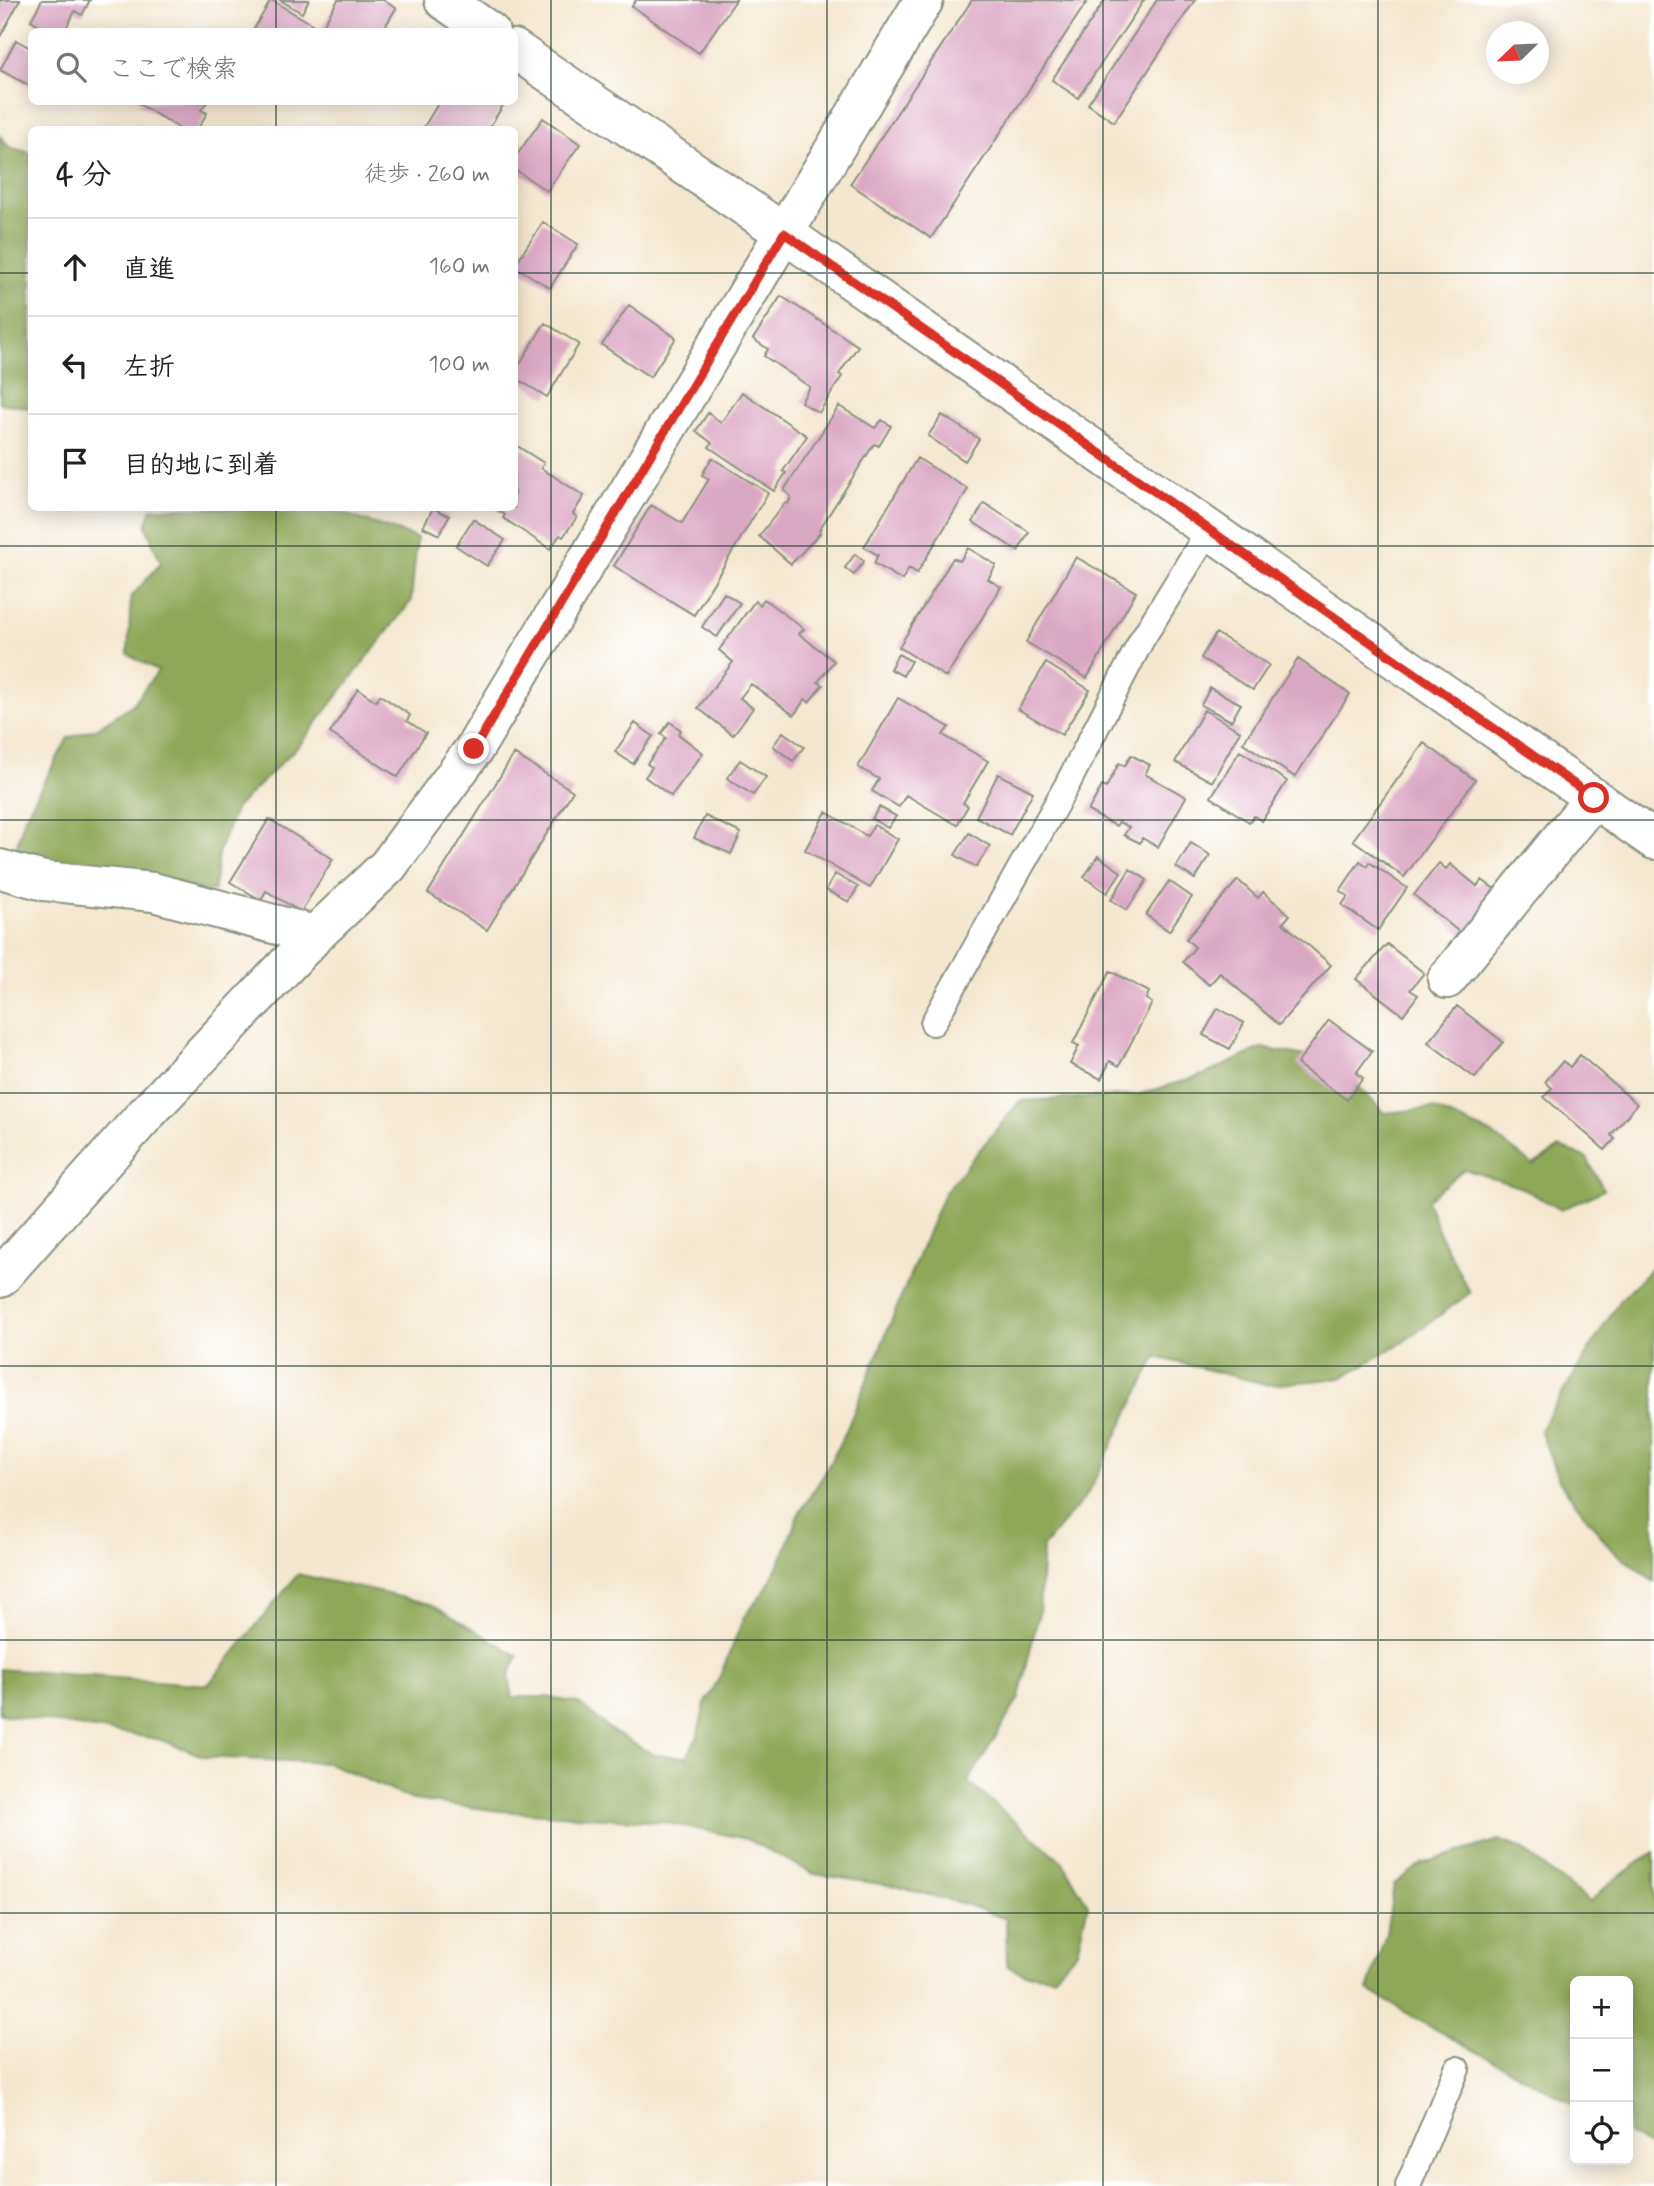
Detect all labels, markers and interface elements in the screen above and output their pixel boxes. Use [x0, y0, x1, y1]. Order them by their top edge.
north arrow [1486, 21, 1549, 84]
search box [28, 28, 518, 105]
icon: search [52, 48, 90, 86]
text: ここで検索 [108, 53, 238, 87]
text: 4 分 [56, 156, 112, 195]
text: 徒歩 · 260 m [364, 160, 490, 190]
icon: ahead [56, 248, 94, 286]
text: 160 m [429, 252, 490, 282]
text: 直進 [123, 253, 175, 287]
icon: left [56, 346, 94, 384]
text: 100 m [428, 350, 490, 380]
text: 左折 [123, 351, 175, 385]
icon: arrive [56, 444, 94, 482]
text: 目的地に到着 [123, 449, 279, 483]
route end [458, 733, 489, 764]
route start [1578, 782, 1609, 813]
map controls [1570, 1976, 1633, 2165]
button: + [1570, 1976, 1633, 2039]
button: − [1570, 2039, 1633, 2102]
button: locate [1570, 2102, 1633, 2165]

